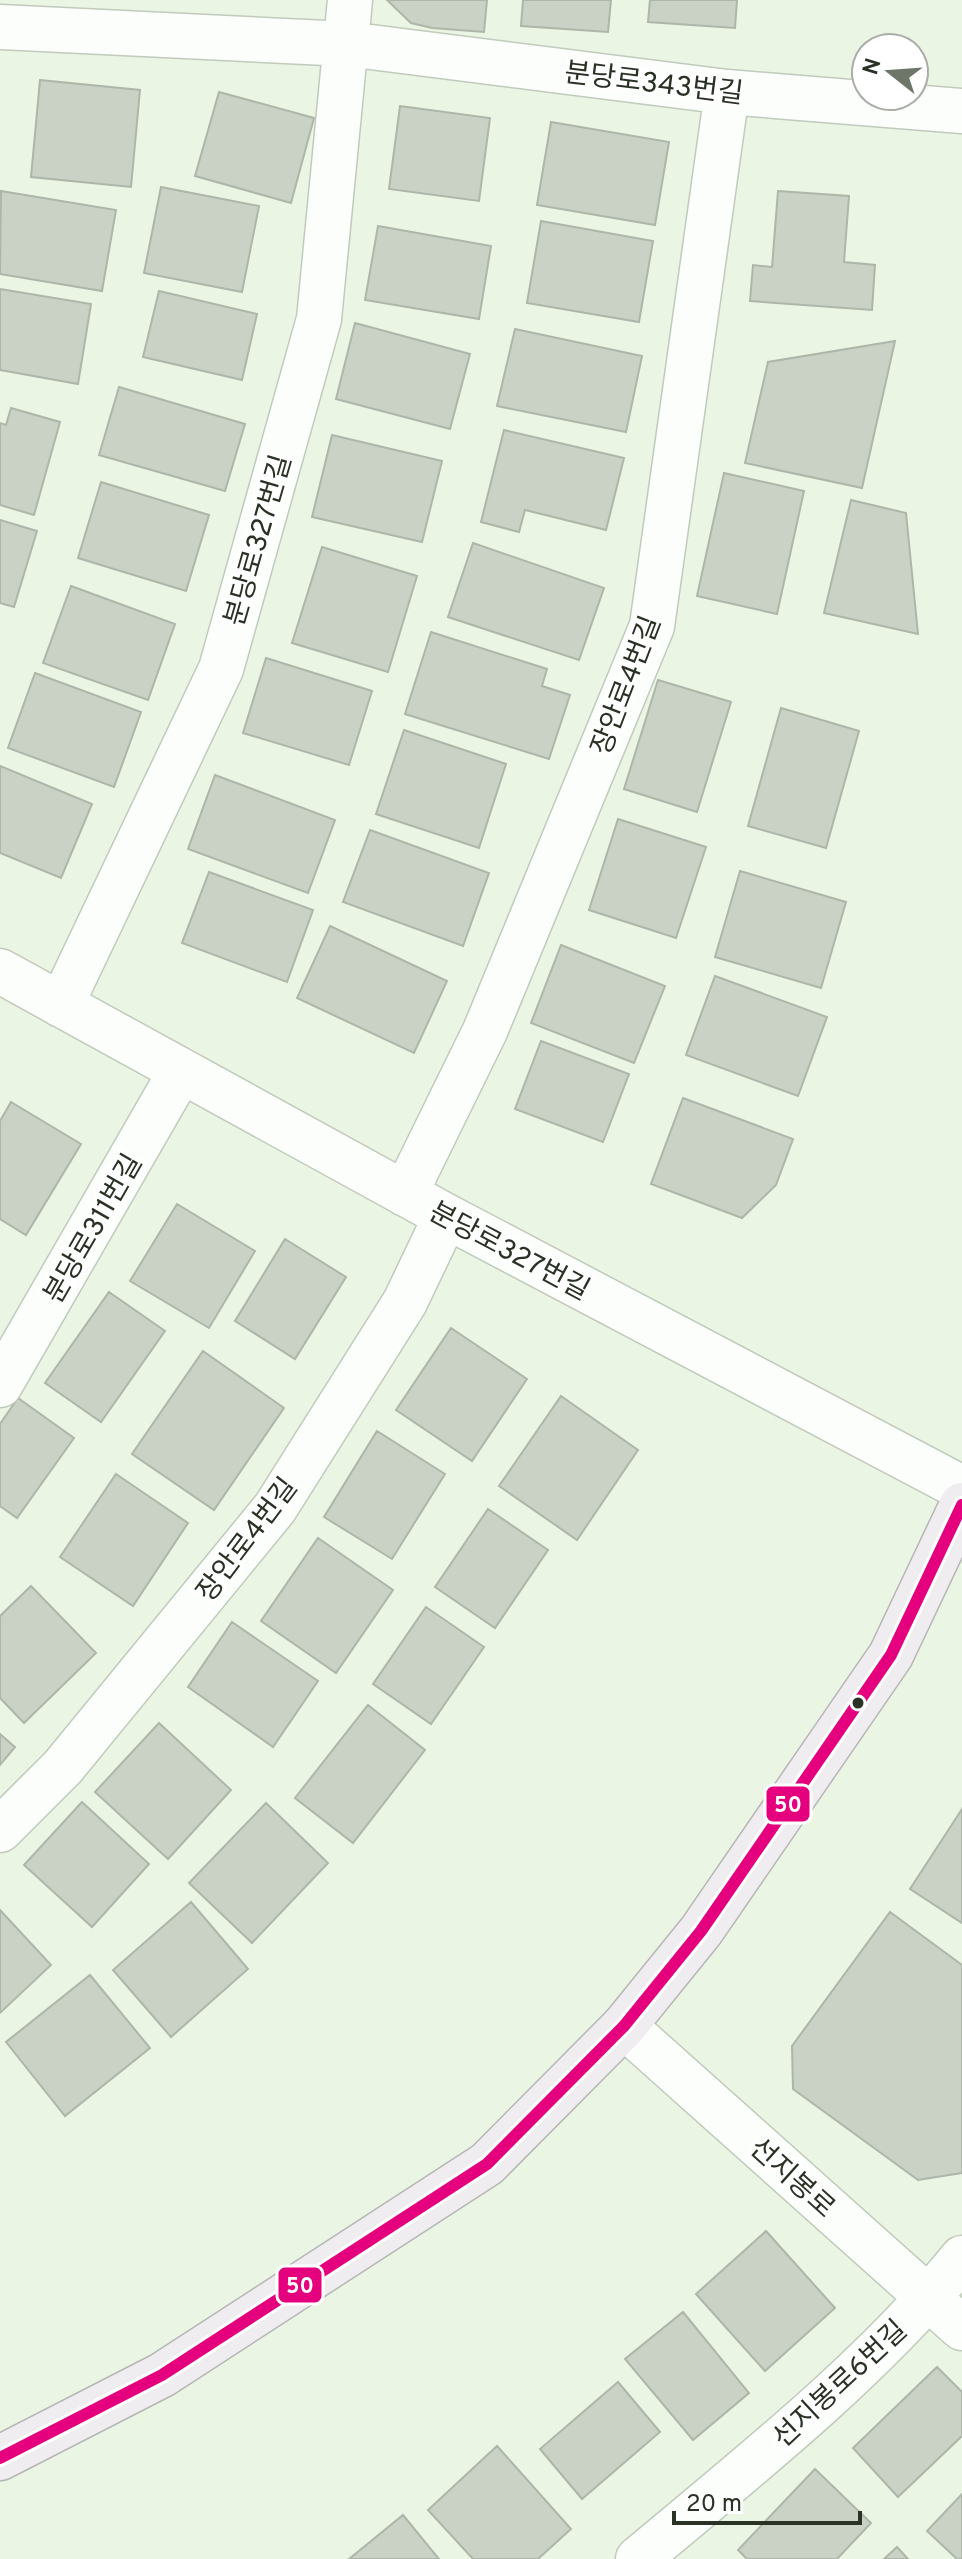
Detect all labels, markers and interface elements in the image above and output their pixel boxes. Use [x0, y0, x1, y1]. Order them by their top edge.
north arrow [850, 32, 930, 112]
text: N [858, 55, 888, 78]
street label: 분당로343번길 [562, 56, 745, 114]
street label: 분당로327번길 [218, 451, 302, 631]
street label: 장안로4번길 [585, 611, 671, 761]
street label: 분당로311번길 [37, 1148, 152, 1311]
street label: 분당로327번길 [422, 1195, 595, 1310]
street label: 장안로4번길 [190, 1472, 307, 1610]
unlabelled marker [850, 1695, 866, 1711]
line badge: 50 [765, 1785, 811, 1823]
text: 50 [774, 1793, 802, 1820]
street label: 선지봉로 [741, 2131, 841, 2227]
line badge: 50 [277, 2266, 323, 2304]
text: 50 [286, 2274, 314, 2301]
street label: 선지봉로6번길 [766, 2314, 916, 2457]
scale bar [674, 2475, 860, 2525]
text: 20 m [686, 2490, 742, 2520]

